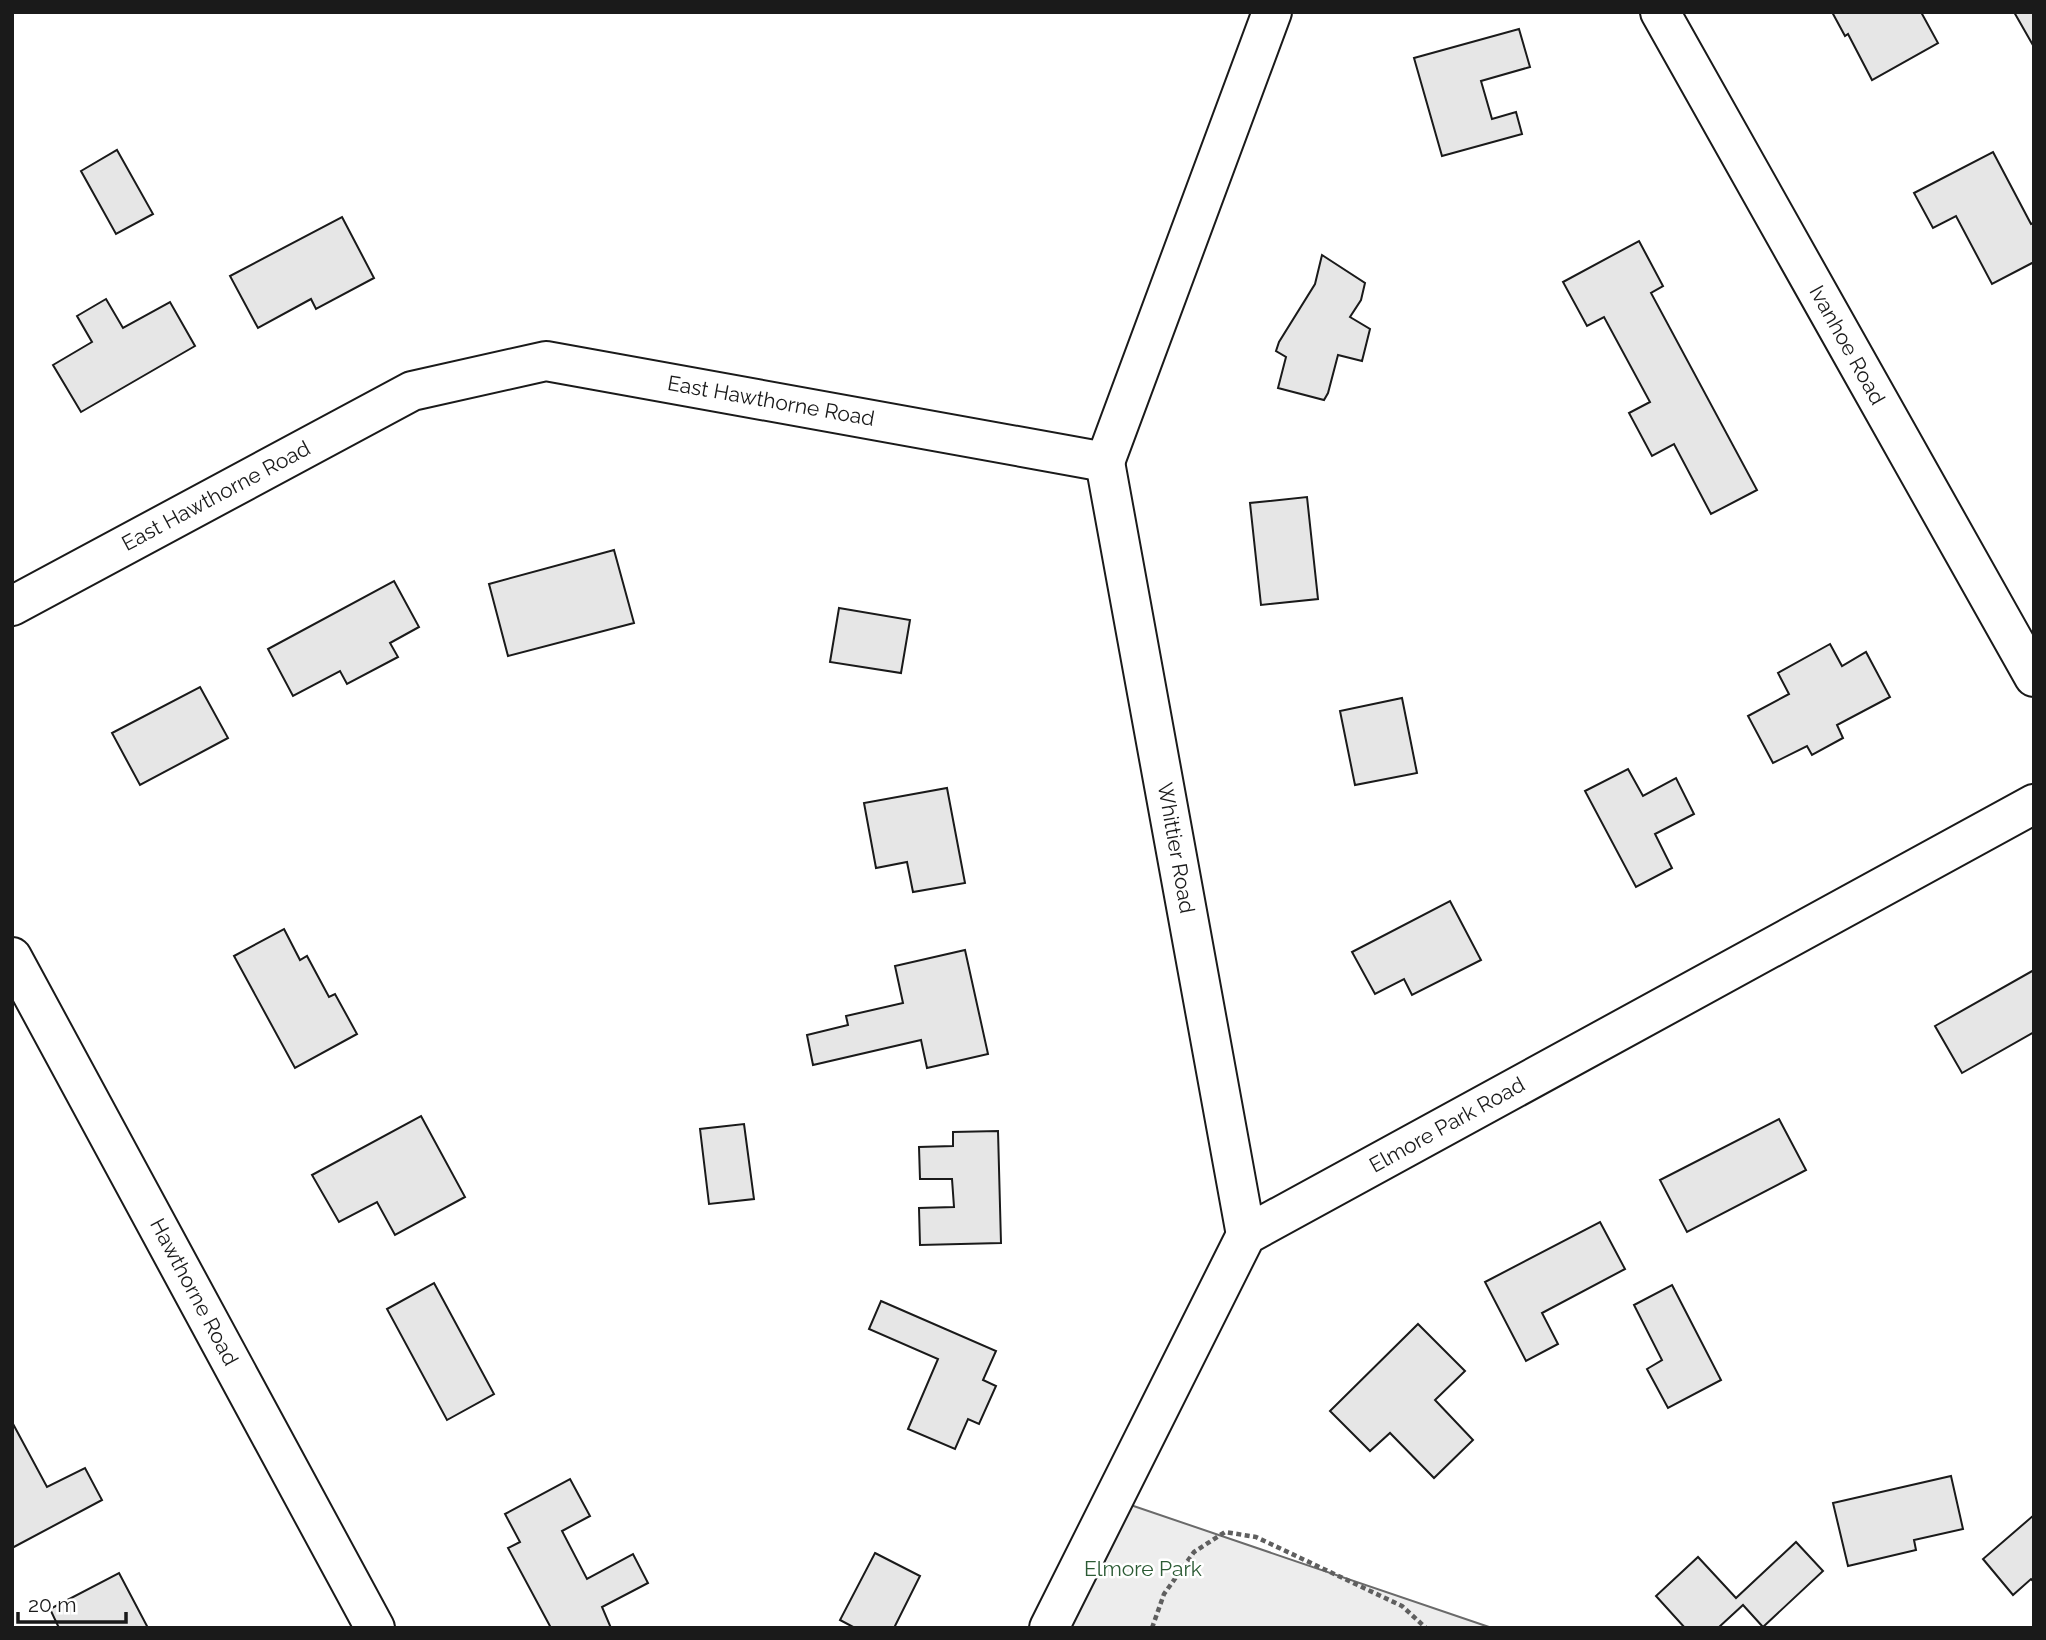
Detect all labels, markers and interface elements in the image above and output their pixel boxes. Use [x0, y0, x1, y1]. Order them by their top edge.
street label: Ivanhoe Road [1804, 281, 1891, 409]
street label: East Hawthorne Road [666, 370, 877, 431]
street label: East Hawthorne Road [117, 435, 314, 556]
street label: Whittier Road [1153, 781, 1200, 915]
street label: Elmore Park Road [1365, 1072, 1529, 1178]
street label: Hawthorne Road [145, 1214, 244, 1370]
park label: Elmore Park [1084, 1556, 1202, 1581]
scale bar [18, 1580, 126, 1624]
text: 20 m [28, 1592, 76, 1617]

